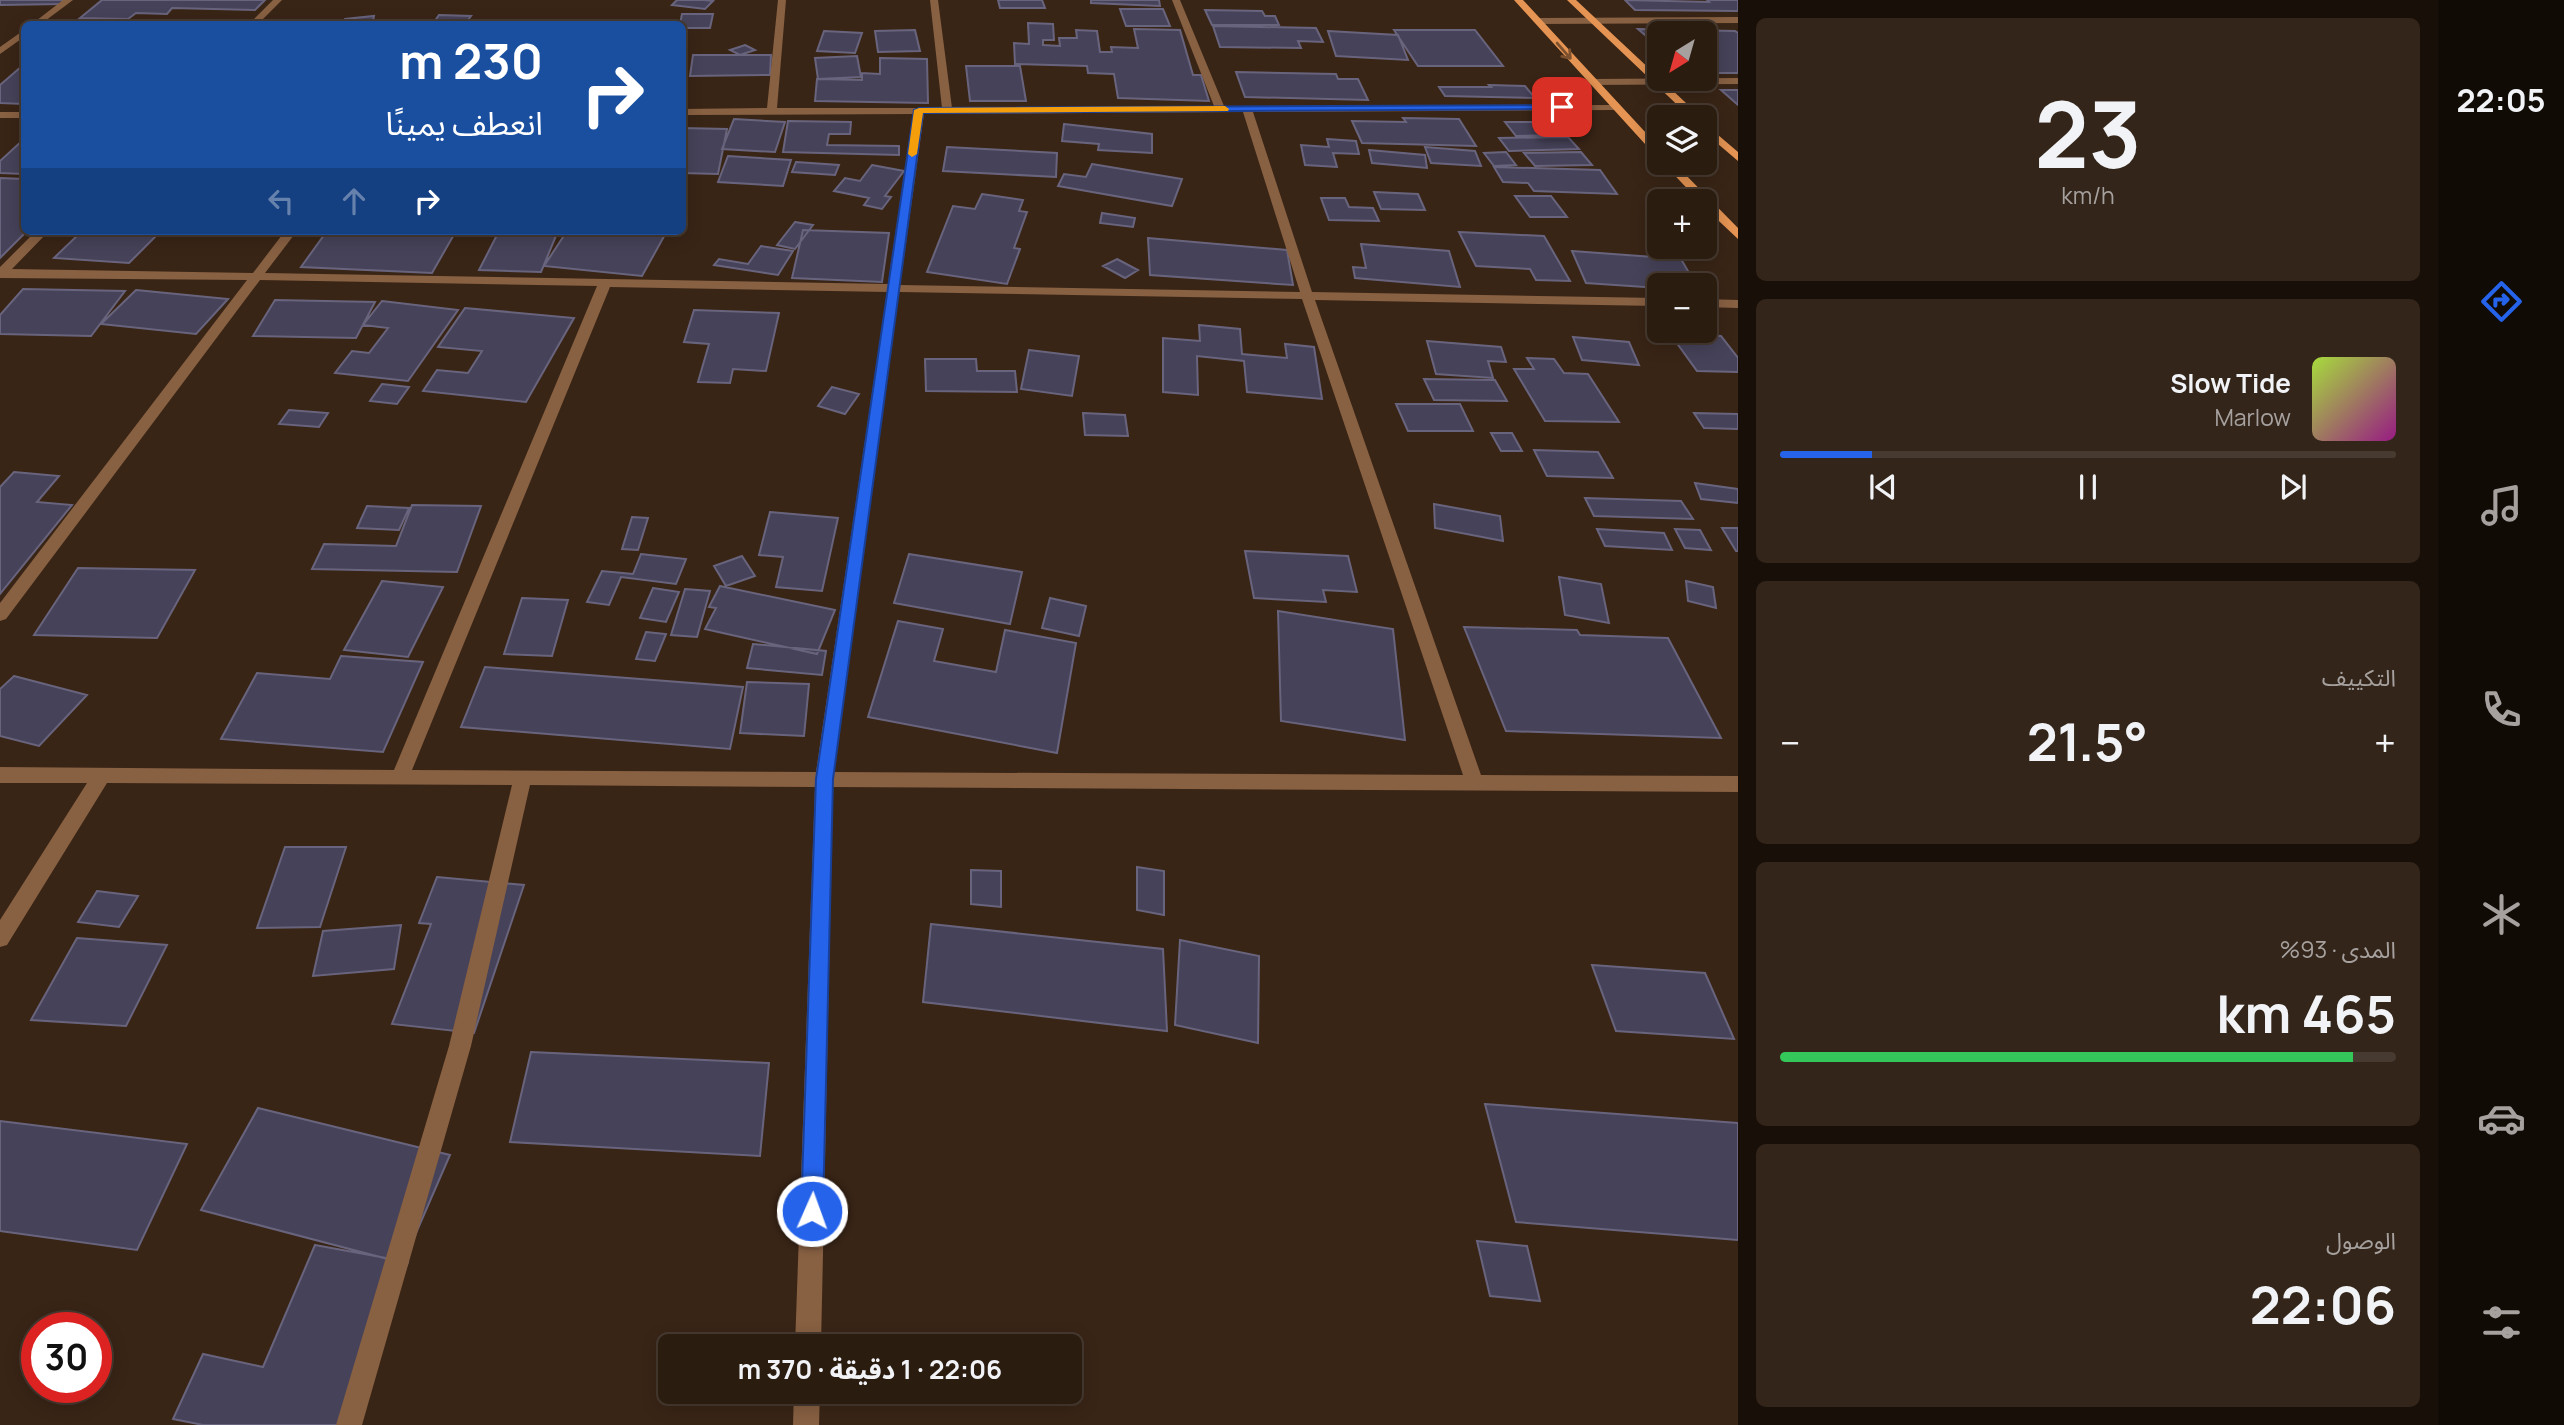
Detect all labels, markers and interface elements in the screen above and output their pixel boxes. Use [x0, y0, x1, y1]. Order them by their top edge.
north arrow [1647, 21, 1717, 91]
map controls [1647, 21, 1717, 343]
text: 230 m [399, 27, 543, 94]
one-way arrow [1556, 41, 1572, 59]
icon: right [567, 49, 658, 140]
text: 23 [2034, 71, 2142, 195]
pin [1532, 77, 1592, 137]
text: 22:05 [2457, 78, 2545, 122]
icon: arrive [1543, 88, 1581, 126]
text: انعطف يمينًا [386, 101, 543, 145]
button: layers [1647, 105, 1717, 175]
text: km/h [2061, 179, 2115, 211]
icon: left [262, 182, 300, 220]
icon: ahead [335, 182, 373, 220]
icon: right [408, 182, 446, 220]
button: + [1647, 189, 1717, 259]
button: − [1647, 273, 1717, 343]
icon: directions [2477, 277, 2526, 326]
text: Slow Tide [2170, 365, 2291, 401]
text: Marlow [2214, 401, 2291, 433]
icon: previous [1864, 468, 1902, 506]
icon: pause [2069, 468, 2107, 506]
icon: next [2274, 468, 2312, 506]
icon: music [2477, 481, 2526, 530]
text: التكييف [2322, 661, 2396, 693]
icon: phone [2477, 685, 2526, 734]
text: 21.5° [2027, 706, 2148, 777]
text: − [1780, 716, 1801, 768]
text: + [2374, 716, 2396, 768]
icon: climate [2477, 890, 2526, 939]
text: المدى · 93% [2279, 933, 2396, 965]
text: 465 km [2216, 978, 2396, 1049]
icon: car [2477, 1094, 2526, 1143]
position arrow [775, 1174, 849, 1248]
text: الوصول [2326, 1224, 2396, 1256]
text: 22:06 [2250, 1269, 2396, 1340]
icon: filters [2477, 1298, 2526, 1347]
speed limit sign: 30 [21, 1312, 112, 1403]
text: 22:06 · 1 دقيقة · 370 m [738, 1351, 1002, 1387]

